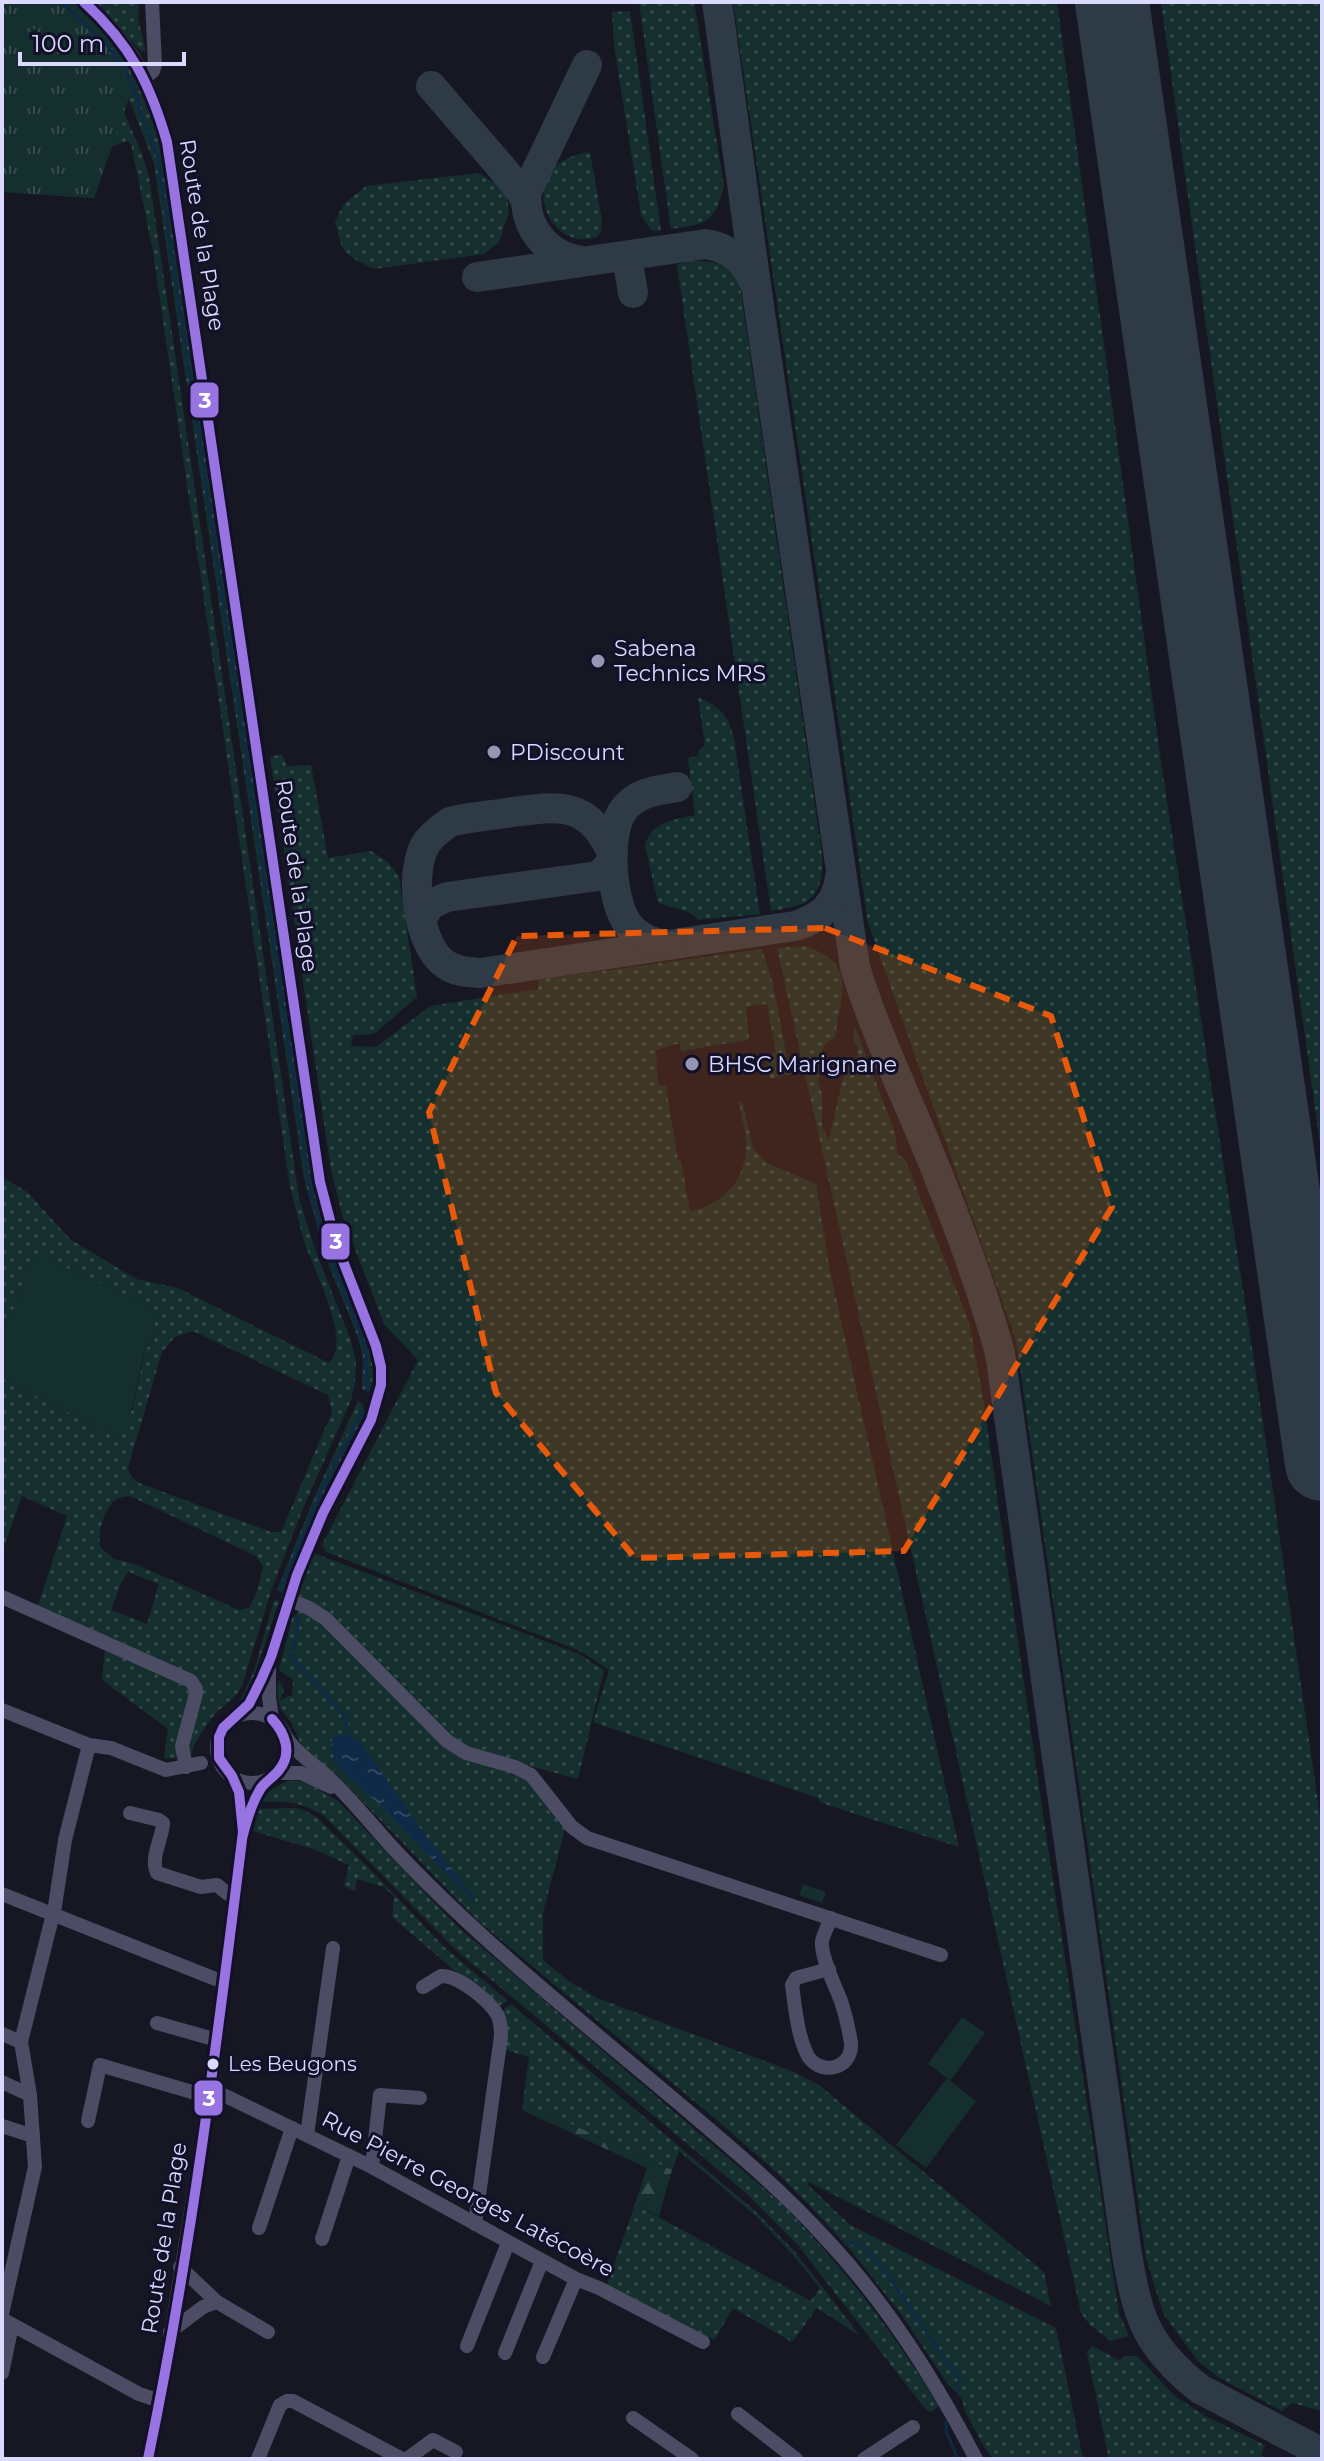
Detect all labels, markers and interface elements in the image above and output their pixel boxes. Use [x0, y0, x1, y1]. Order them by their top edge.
scale bar [20, 16, 184, 66]
text: 100 m [32, 29, 104, 58]
street label: Route de la Plage [174, 137, 230, 333]
line badge: 3 [189, 381, 220, 419]
text: 3 [197, 387, 212, 414]
place label: Sabena Technics MRS [614, 635, 766, 687]
marker: Sabena Technics MRS [589, 652, 607, 670]
place label: PDiscount [510, 739, 625, 766]
marker: PDiscount [485, 743, 503, 761]
street label: Route de la Plage [270, 778, 324, 974]
place label: BHSC Marignane [708, 1051, 897, 1078]
marker: BHSC Marignane [683, 1055, 701, 1073]
line badge: 3 [320, 1222, 351, 1261]
text: 3 [328, 1228, 343, 1255]
place label: Les Beugons [228, 2052, 357, 2076]
marker: Les Beugons [205, 2056, 221, 2072]
line badge: 3 [193, 2079, 224, 2117]
text: 3 [201, 2085, 216, 2112]
street label: Rue Pierre Georges Latécoère [317, 2105, 619, 2283]
street label: Route de la Plage [136, 2140, 192, 2336]

